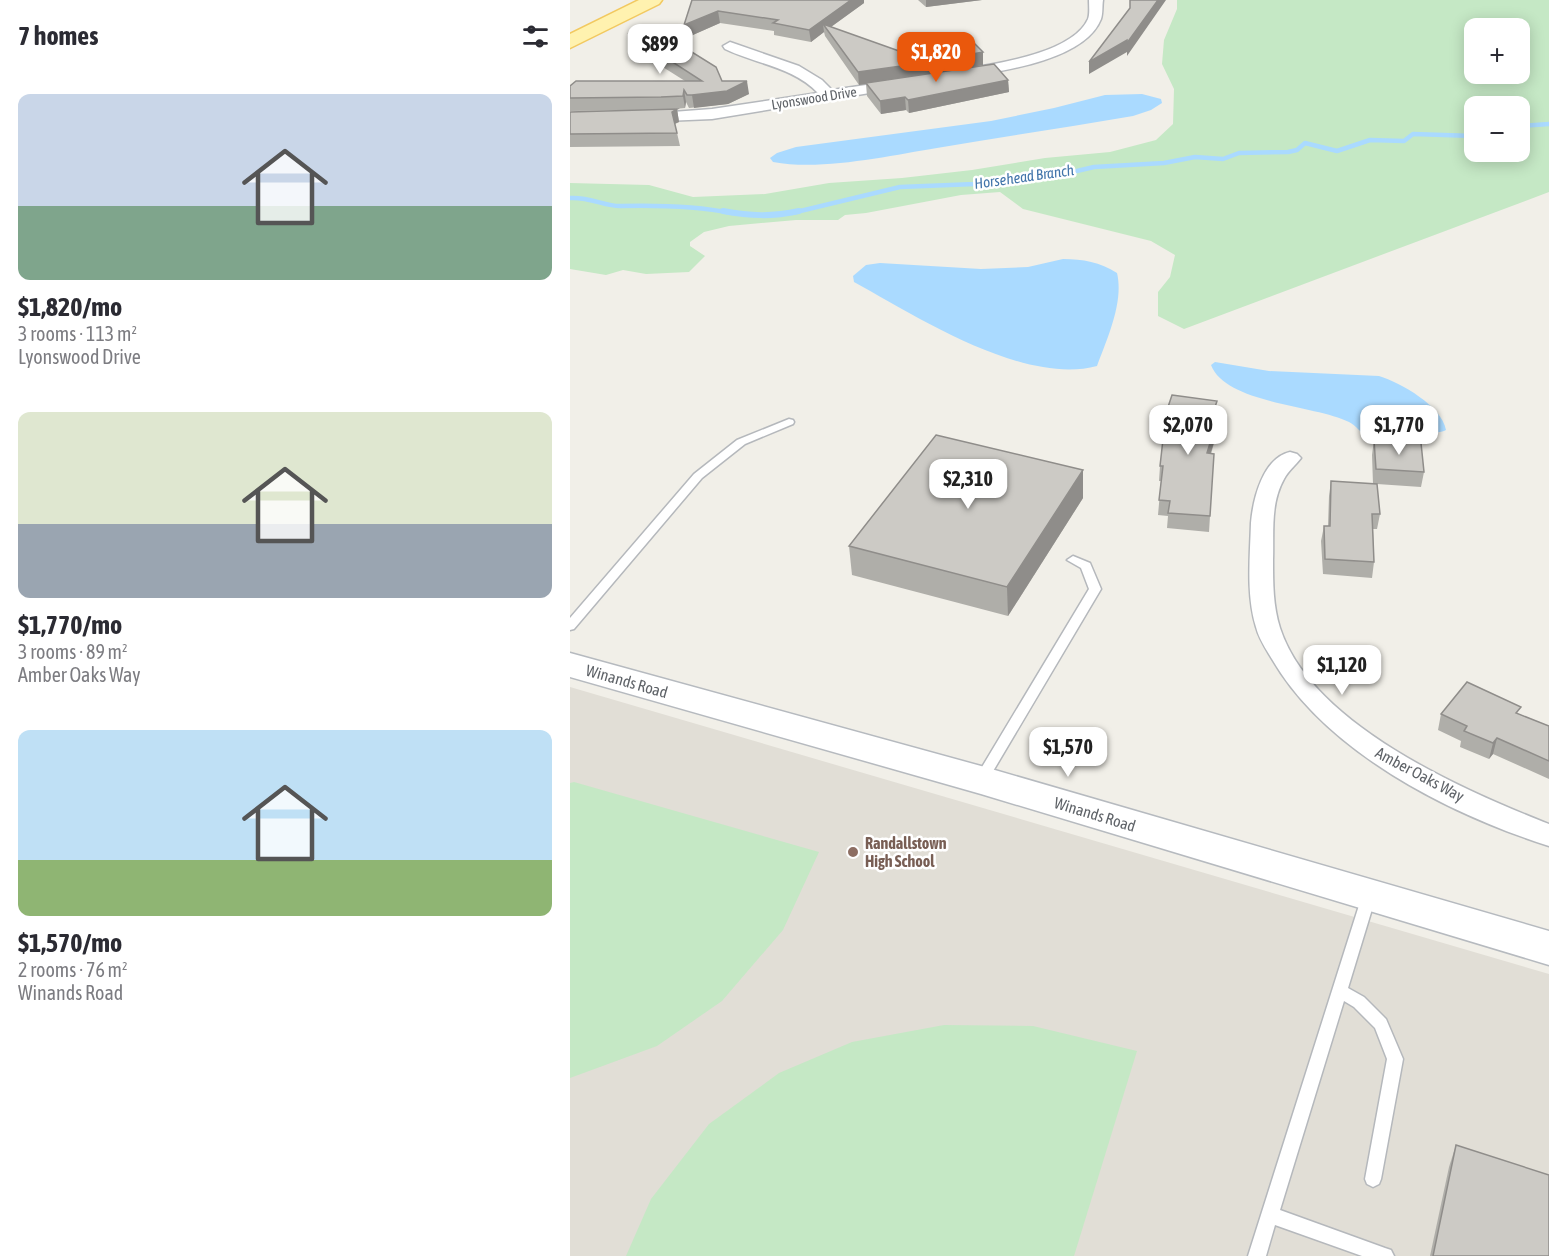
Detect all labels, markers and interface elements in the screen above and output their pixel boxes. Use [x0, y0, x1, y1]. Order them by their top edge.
map controls [1464, 18, 1530, 162]
button: + [1464, 18, 1530, 84]
icon: filters [519, 20, 552, 53]
text: 7 homes [18, 21, 98, 51]
pin: $899 [624, 24, 696, 75]
text: $899 [642, 32, 678, 55]
pin: $1,820 [887, 32, 985, 83]
text: $1,820 [911, 40, 961, 63]
street label: Lyonswood Drive [770, 83, 858, 113]
button: − [1464, 96, 1530, 162]
icon: home [231, 133, 339, 241]
water label: Horsehead Branch [973, 161, 1075, 192]
text: $1,820/mo [18, 292, 122, 322]
text: 3 rooms · 113 m² [18, 322, 137, 345]
text: Lyonswood Drive [18, 345, 141, 368]
pin: $2,070 [1139, 405, 1237, 456]
pin: $1,770 [1350, 405, 1448, 456]
text: $2,070 [1163, 413, 1213, 436]
text: $1,770 [1374, 413, 1424, 436]
icon: home [231, 451, 339, 559]
pin: $2,310 [919, 459, 1017, 510]
text: $2,310 [943, 467, 993, 490]
text: $1,770/mo [18, 610, 122, 640]
text: 3 rooms · 89 m² [18, 640, 128, 663]
pin: $1,120 [1293, 645, 1391, 696]
text: $1,120 [1317, 653, 1367, 676]
street label: Winands Road [584, 661, 670, 701]
text: Amber Oaks Way [18, 663, 140, 686]
pin: $1,570 [1019, 727, 1117, 778]
text: $1,570 [1043, 735, 1093, 758]
street label: Amber Oaks Way [1372, 743, 1468, 806]
icon: home [231, 769, 339, 877]
street label: Winands Road [1052, 793, 1138, 835]
place label: Randallstown High School [865, 834, 947, 870]
marker: Randallstown High School [846, 845, 860, 859]
text: $1,570/mo [18, 928, 122, 958]
text: 2 rooms · 76 m² [18, 958, 128, 981]
text: Winands Road [18, 981, 123, 1004]

